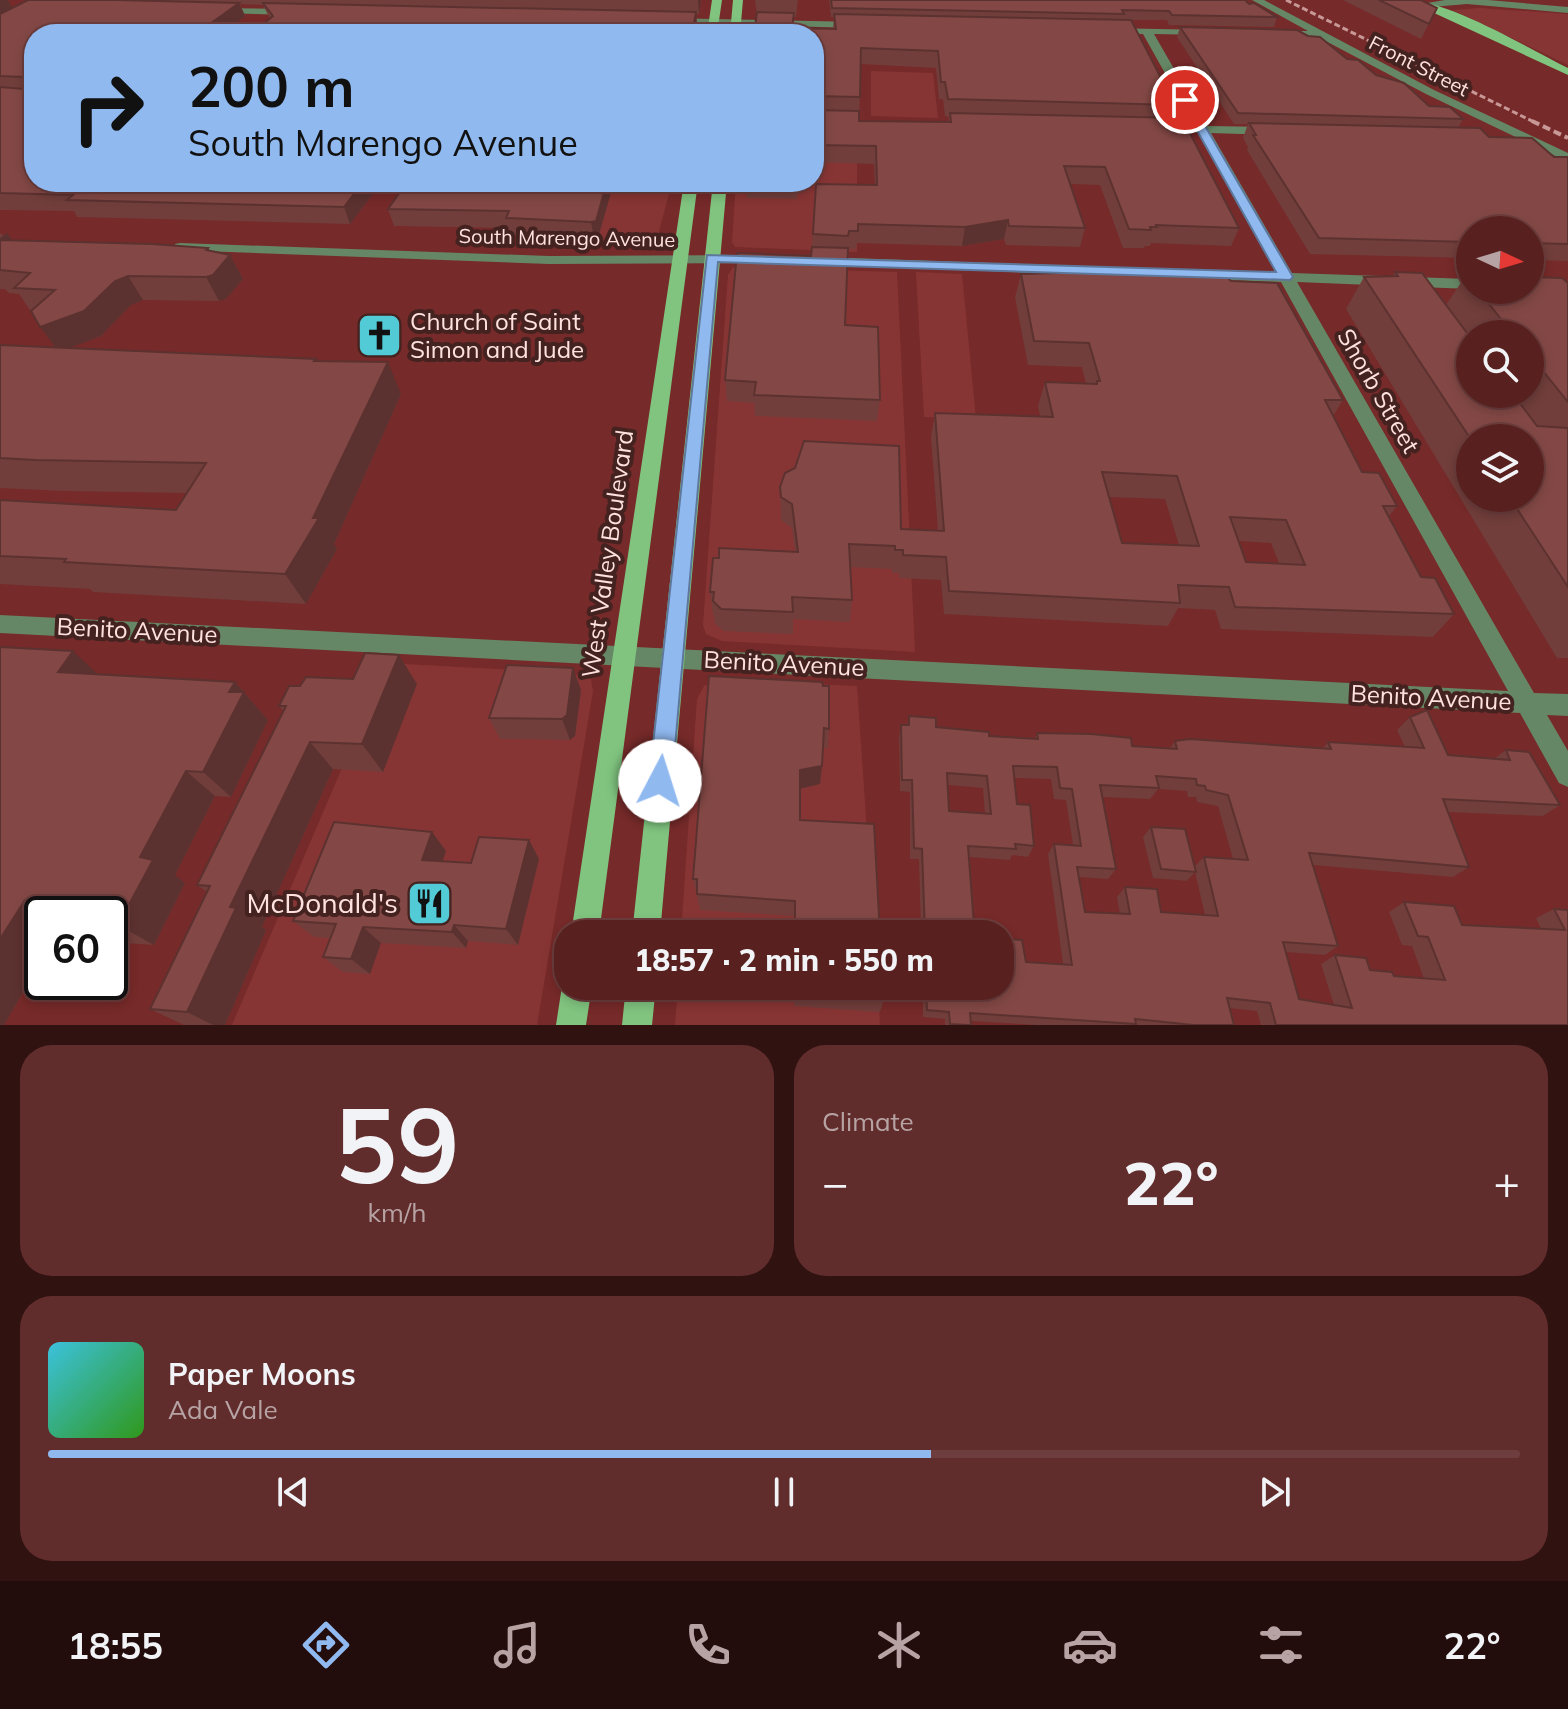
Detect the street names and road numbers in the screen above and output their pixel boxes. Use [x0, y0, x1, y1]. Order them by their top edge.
street label: Front Street [1365, 30, 1473, 101]
street label: South Marengo Avenue [458, 223, 676, 252]
street label: Shorb Street [1331, 323, 1426, 458]
street label: West Valley Boulevard [575, 428, 639, 680]
street label: Benito Avenue [56, 611, 218, 649]
street label: Benito Avenue [703, 644, 865, 682]
street label: Benito Avenue [1350, 678, 1512, 716]

